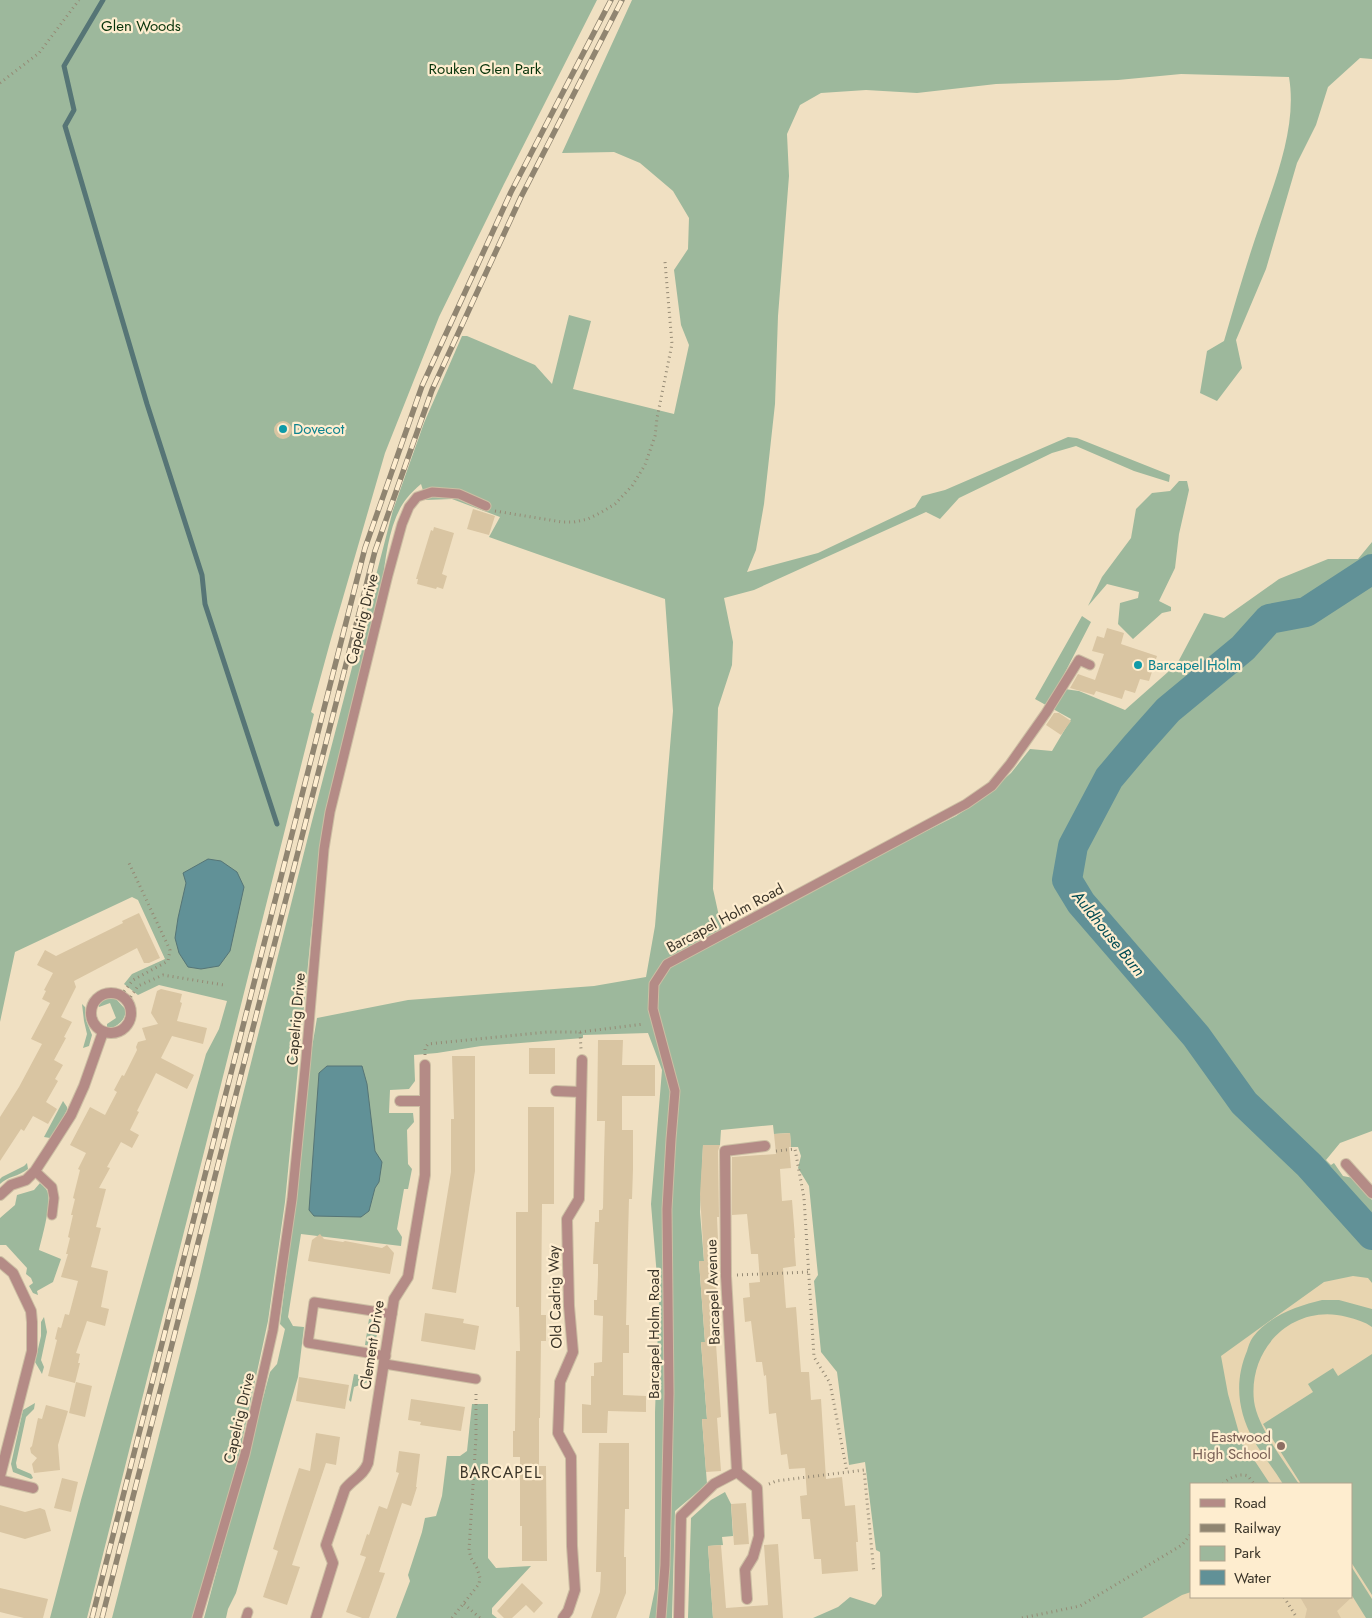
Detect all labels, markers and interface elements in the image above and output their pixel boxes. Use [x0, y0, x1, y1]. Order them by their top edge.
park label: Glen Woods [101, 15, 181, 37]
park label: Rouken Glen Park [429, 58, 542, 80]
place label: Dovecot [293, 418, 345, 440]
marker: Dovecot [277, 423, 289, 435]
street label: Capelrig Drive [340, 571, 384, 667]
place label: Barcapel Holm [1148, 654, 1241, 676]
marker: Barcapel Holm [1132, 659, 1144, 671]
street label: Barcapel Holm Road [662, 878, 788, 958]
water label: Auldhouse Burn [1066, 885, 1150, 981]
street label: Capelrig Drive [281, 972, 311, 1066]
street label: Barcapel Avenue [700, 1238, 726, 1345]
street label: Old Cadrig Way [542, 1244, 568, 1349]
street label: Barcapel Holm Road [643, 1269, 665, 1399]
street label: Clement Drive [354, 1298, 390, 1391]
street label: Capelrig Drive [218, 1370, 260, 1466]
place label: Eastwood High School [1192, 1426, 1271, 1465]
marker: Eastwood High School [1275, 1440, 1287, 1452]
district label: BARCAPEL [460, 1461, 542, 1484]
legend [1190, 1483, 1352, 1598]
text: Road [1234, 1492, 1266, 1514]
text: Railway [1234, 1517, 1281, 1539]
text: Park [1234, 1542, 1261, 1564]
text: Water [1234, 1567, 1272, 1589]

